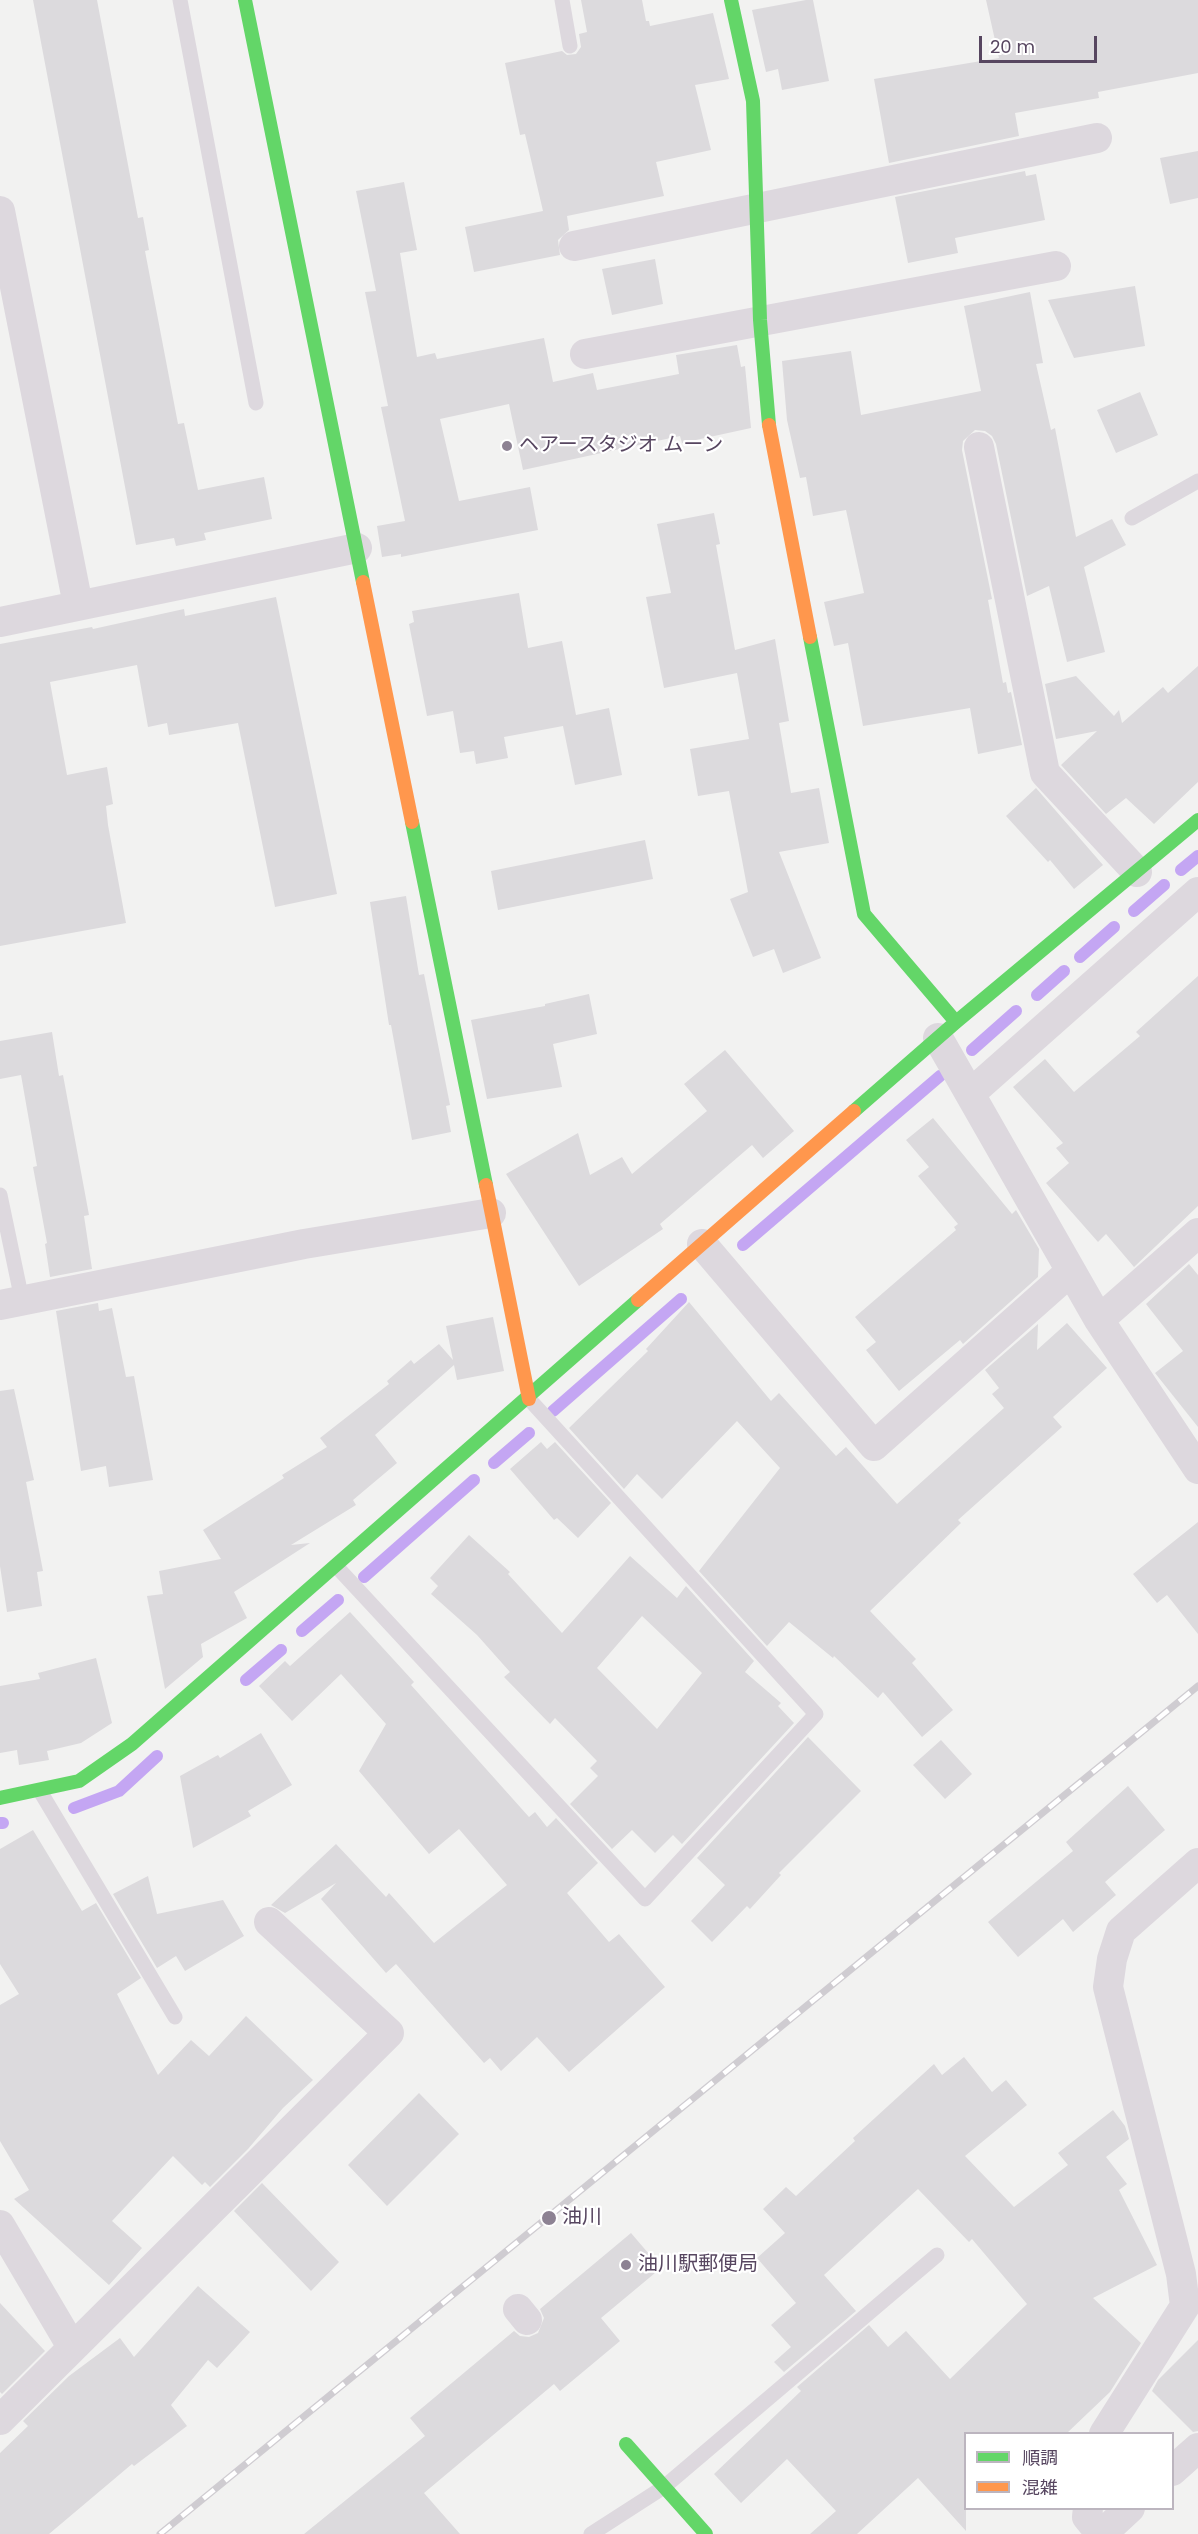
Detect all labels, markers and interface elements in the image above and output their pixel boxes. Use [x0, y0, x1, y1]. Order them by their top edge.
scale bar [982, 24, 1100, 62]
text: 20 m [990, 34, 1035, 59]
place label: ヘアースタジオ ムーン [519, 434, 723, 458]
marker: ヘアースタジオ ムーン [500, 439, 514, 453]
place label: 油川 [562, 2206, 602, 2230]
marker: 油川 [540, 2209, 558, 2227]
place label: 油川駅郵便局 [638, 2253, 758, 2277]
marker: 油川駅郵便局 [619, 2258, 633, 2272]
legend [964, 2432, 1174, 2510]
text: 順調 [1022, 2445, 1058, 2470]
text: 混雑 [1022, 2475, 1058, 2500]

